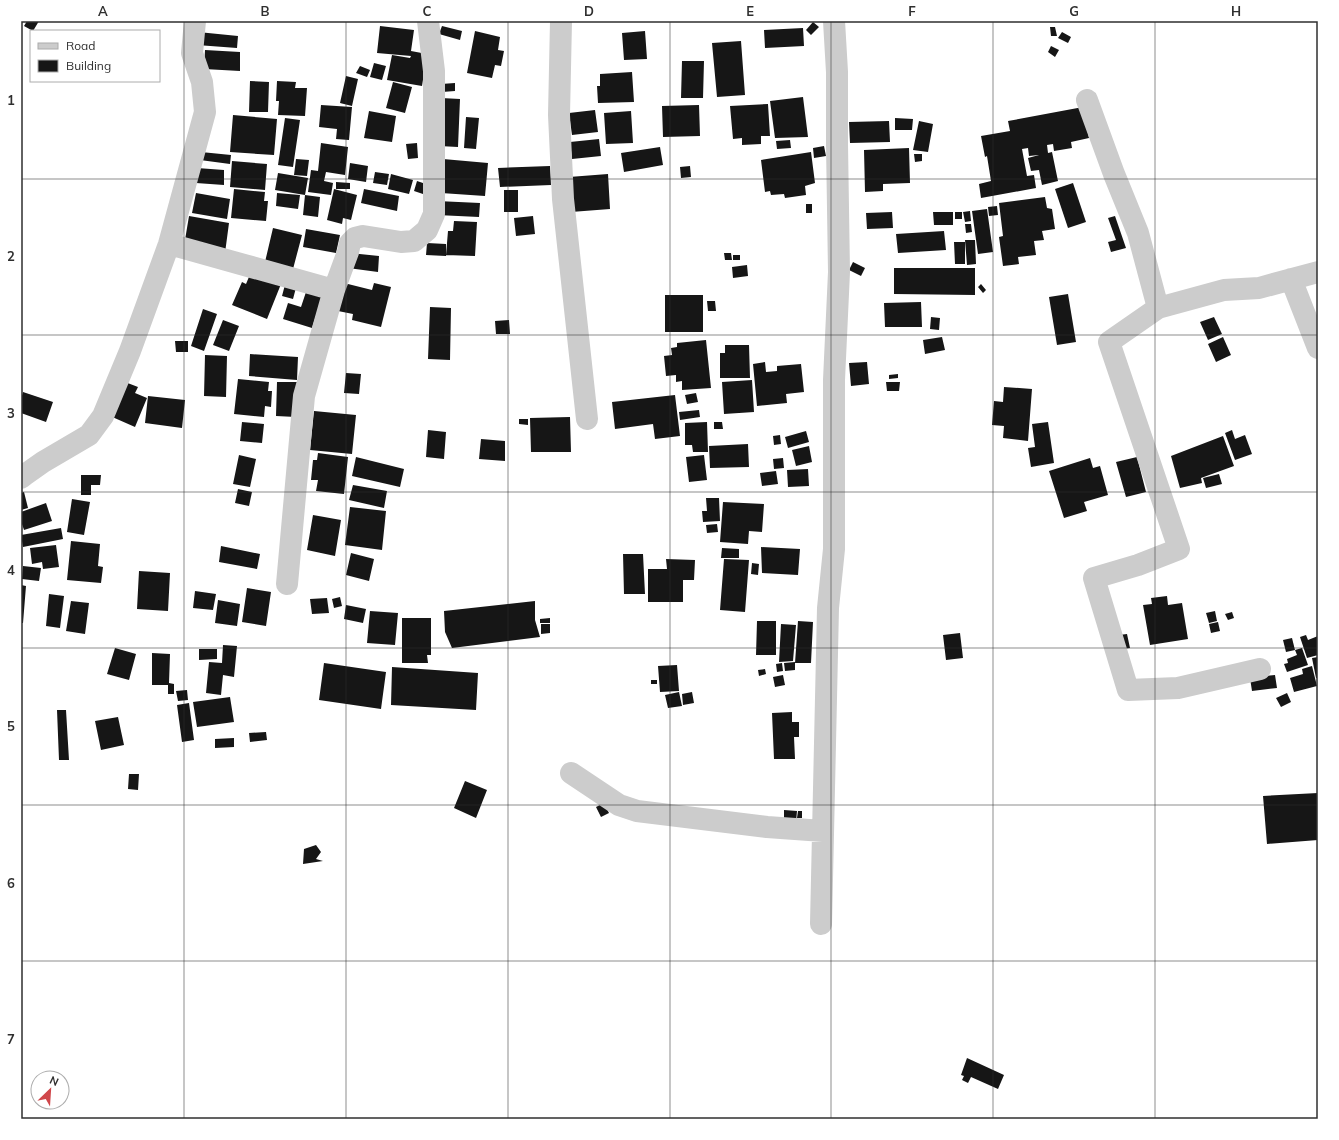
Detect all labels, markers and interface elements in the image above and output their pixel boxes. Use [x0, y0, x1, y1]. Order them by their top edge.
text: A [98, 3, 108, 19]
text: B [261, 3, 270, 19]
text: C [423, 3, 432, 19]
text: D [584, 3, 594, 19]
text: E [746, 3, 754, 19]
text: F [908, 3, 916, 19]
text: G [1069, 3, 1079, 19]
text: H [1231, 3, 1241, 19]
legend [30, 30, 160, 82]
text: Road [66, 38, 95, 53]
text: Building [66, 58, 111, 73]
text: 1 [7, 92, 15, 108]
text: 2 [7, 248, 15, 264]
text: 3 [7, 405, 15, 421]
text: 4 [7, 562, 15, 578]
text: 5 [7, 718, 15, 734]
text: 6 [7, 875, 15, 891]
text: 7 [7, 1031, 15, 1047]
north arrow [30, 1070, 70, 1110]
text: N [48, 1073, 61, 1089]

